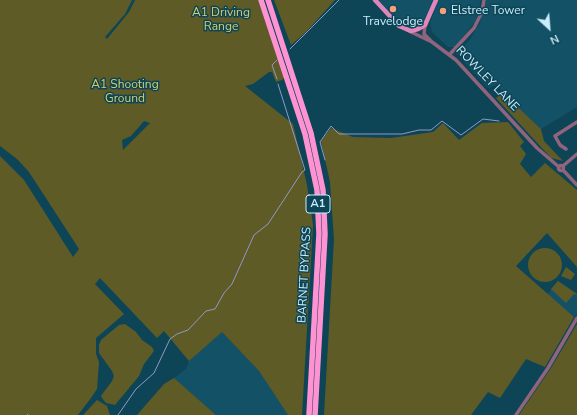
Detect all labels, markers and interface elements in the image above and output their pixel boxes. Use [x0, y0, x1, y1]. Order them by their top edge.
marker: Travelodge [388, 4, 398, 14]
place label: Elstree Tower [451, 4, 525, 18]
park label: A1 Driving Range [192, 6, 250, 34]
marker: Elstree Tower [438, 6, 448, 16]
north arrow [529, 8, 569, 48]
place label: Travelodge [363, 15, 423, 29]
text: N [547, 31, 561, 48]
street label: ROWLEY LANE [452, 44, 522, 114]
park label: A1 Shooting Ground [91, 78, 159, 106]
road number: A1 [306, 195, 330, 213]
street label: BARNET BYPASS [295, 227, 315, 323]

